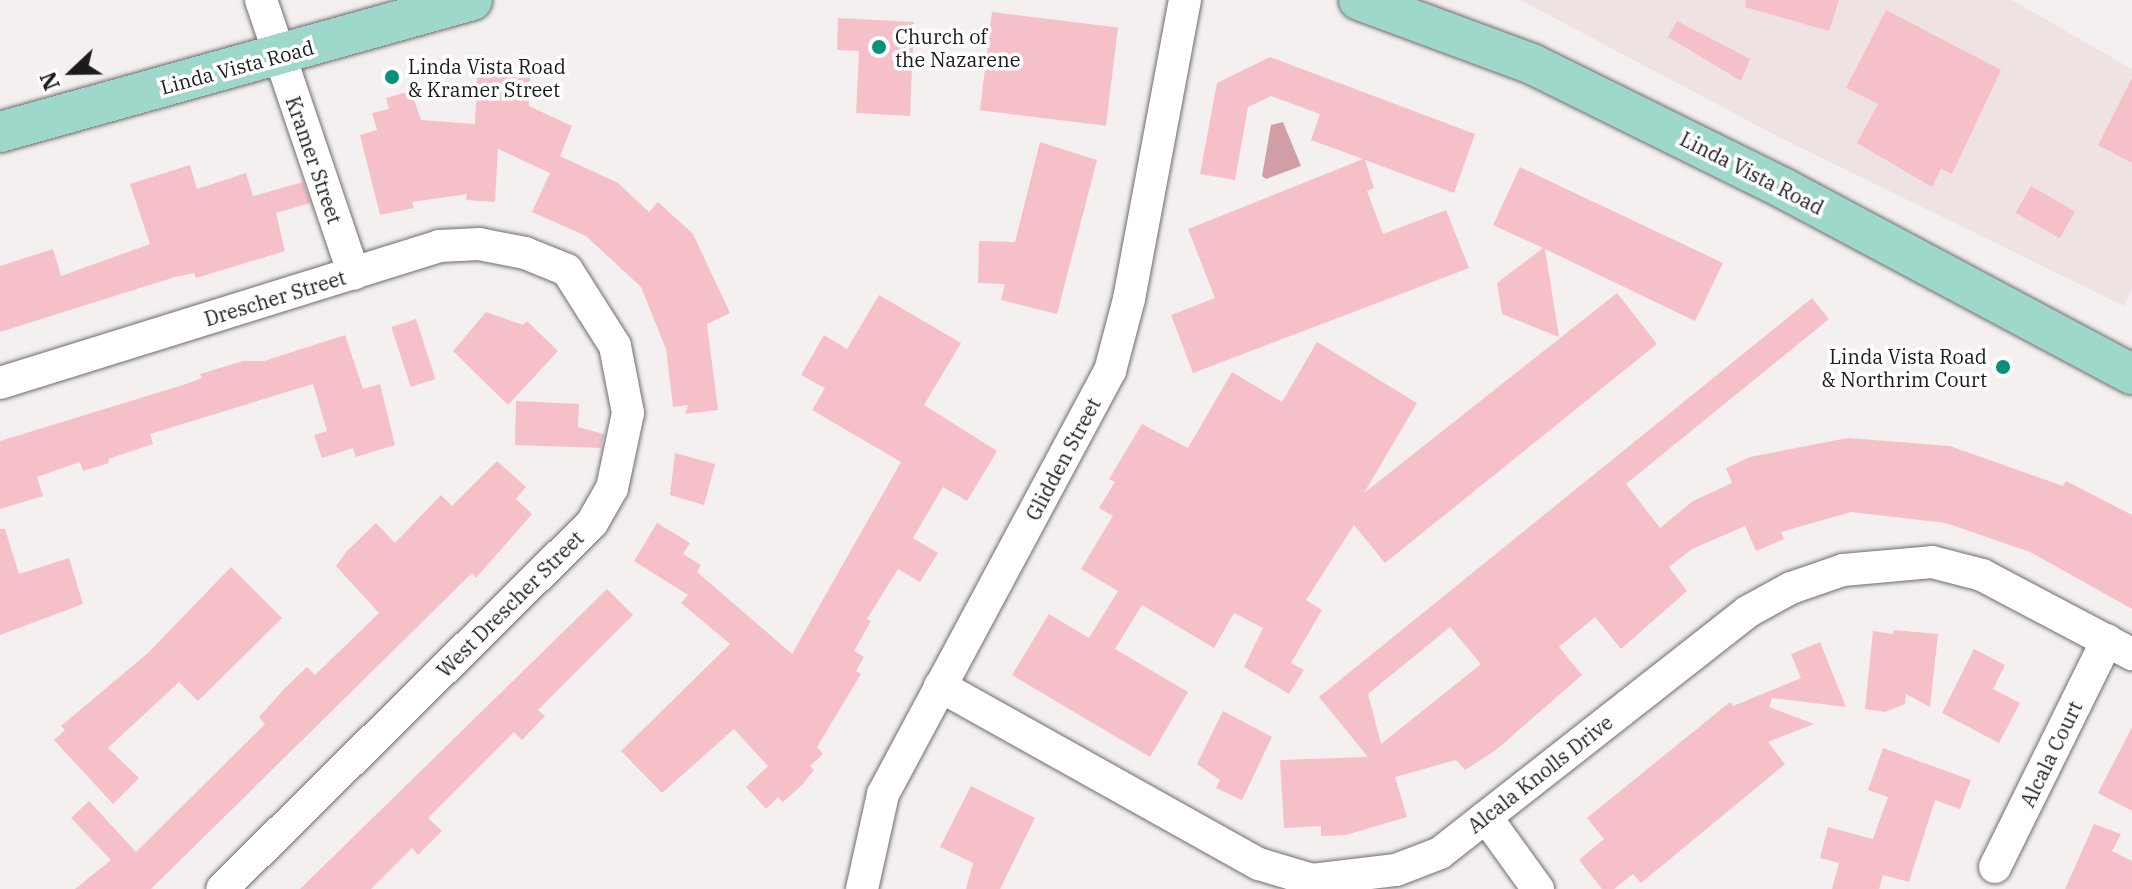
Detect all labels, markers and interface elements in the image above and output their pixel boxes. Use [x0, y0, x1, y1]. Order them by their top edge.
place label: Church of the Nazarene [895, 24, 1020, 71]
north arrow [32, 32, 112, 112]
street label: Linda Vista Road [158, 35, 316, 99]
marker: Church of the Nazarene [870, 38, 888, 56]
place label: Linda Vista Road & Kramer Street [408, 54, 566, 101]
text: N [33, 68, 66, 95]
marker: Linda Vista Road & Kramer Street [383, 68, 401, 86]
street label: Kramer Street [281, 93, 347, 227]
street label: Linda Vista Road [1676, 126, 1828, 220]
street label: Drescher Street [201, 265, 349, 331]
place label: Linda Vista Road & Northrim Court [1821, 344, 1987, 391]
marker: Linda Vista Road & Northrim Court [1994, 358, 2012, 376]
street label: Glidden Street [1021, 394, 1105, 524]
street label: West Drescher Street [432, 526, 588, 682]
street label: Alcala Court [2015, 697, 2087, 811]
street label: Alcala Knolls Drive [1463, 710, 1617, 838]

